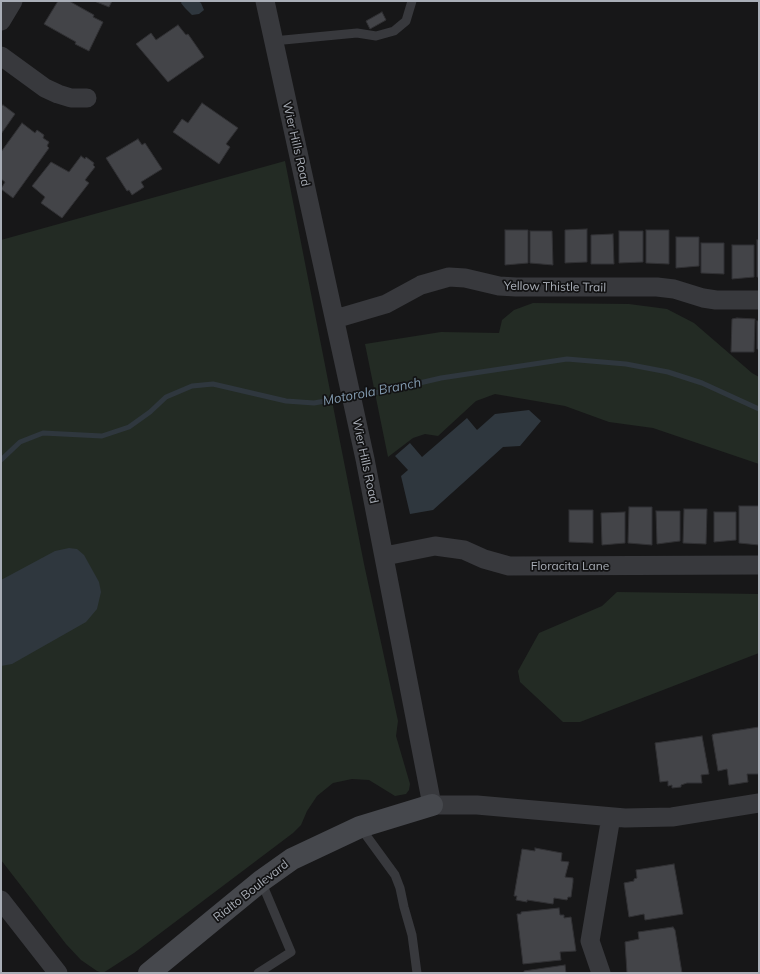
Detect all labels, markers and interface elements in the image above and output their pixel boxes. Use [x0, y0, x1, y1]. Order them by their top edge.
street label: Wier Hills Road [279, 100, 313, 188]
street label: Yellow Thistle Trail [504, 279, 606, 295]
water label: Motorola Branch [322, 375, 422, 409]
street label: Wier Hills Road [349, 417, 381, 505]
street label: Floracita Lane [531, 559, 609, 573]
street label: Rialto Boulevard [211, 857, 291, 925]

